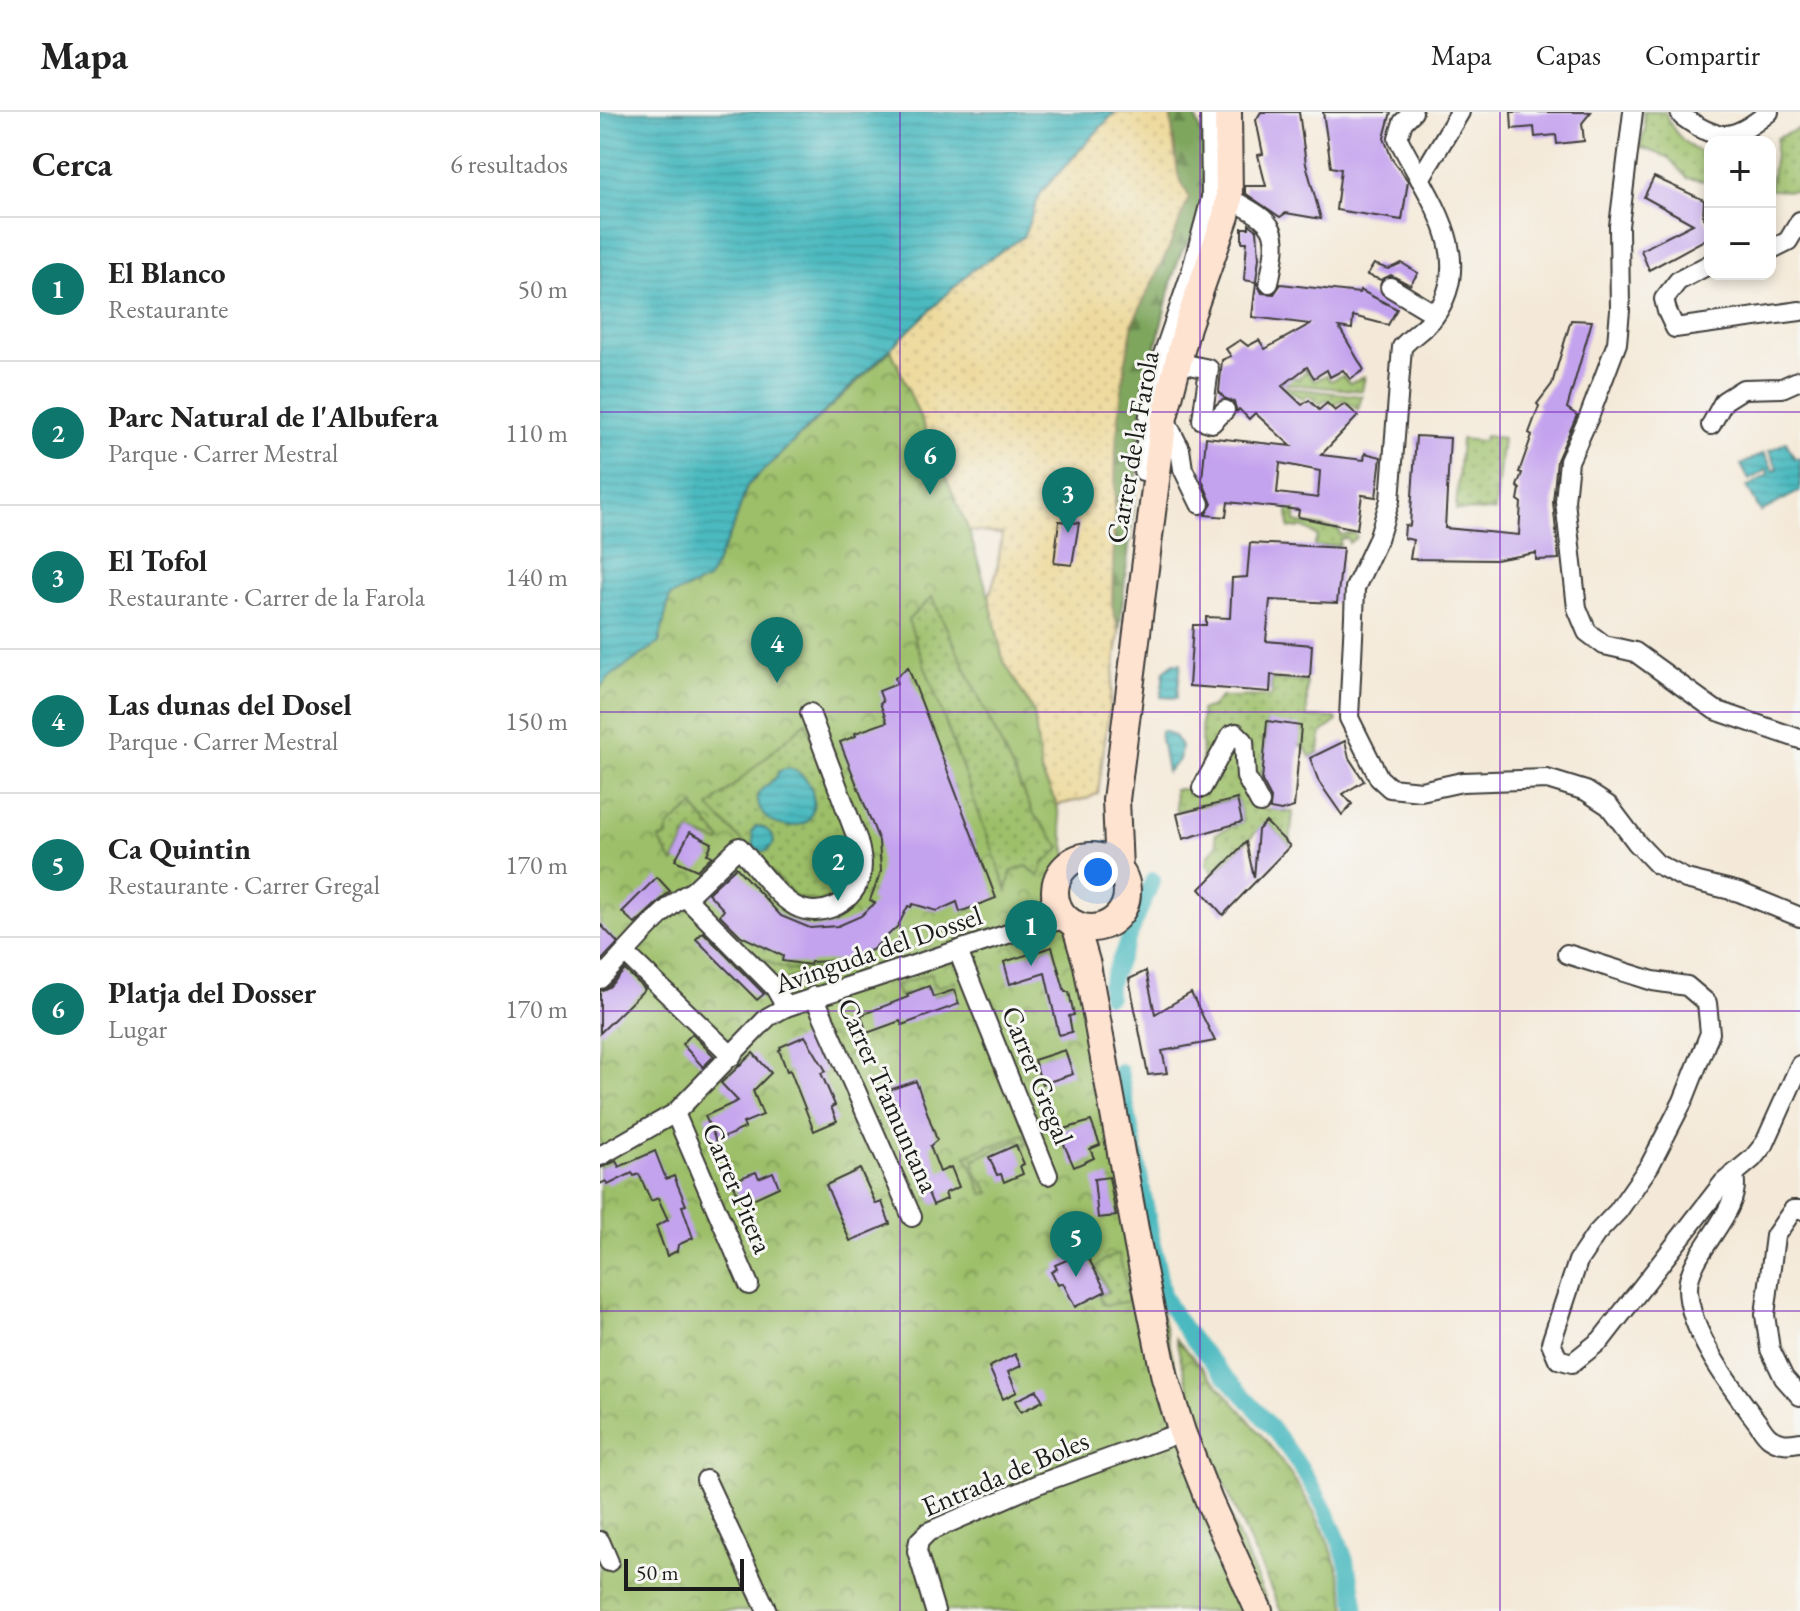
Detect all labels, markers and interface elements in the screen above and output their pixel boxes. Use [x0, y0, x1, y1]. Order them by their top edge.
text: Mapa [40, 31, 128, 80]
text: Mapa [1431, 37, 1492, 73]
text: Capas [1536, 37, 1601, 73]
text: Compartir [1645, 37, 1760, 73]
map controls [1704, 136, 1776, 280]
button: + [1704, 136, 1776, 208]
text: Cerca [32, 142, 112, 186]
text: 6 resultados [450, 147, 568, 181]
button: − [1704, 208, 1776, 280]
text: El Blanco [108, 253, 226, 292]
text: 1 [51, 272, 65, 306]
text: 50 m [518, 272, 568, 306]
text: Restaurante [108, 292, 228, 326]
street label: Carrer de la Farola [1097, 347, 1167, 546]
text: Parc Natural de l'Albufera [108, 397, 438, 436]
text: 2 [51, 416, 65, 450]
text: 110 m [505, 416, 568, 450]
pin: 6 [904, 429, 956, 495]
text: Parque · Carrer Mestral [108, 436, 338, 470]
pin: 3 [1042, 467, 1094, 533]
text: El Tofol [108, 541, 207, 580]
text: 3 [51, 560, 65, 594]
text: 140 m [505, 560, 568, 594]
text: Restaurante · Carrer de la Farola [108, 580, 425, 614]
pin: 4 [751, 617, 803, 683]
text: Las dunas del Dosel [108, 685, 352, 724]
text: 4 [51, 704, 65, 738]
text: 150 m [505, 704, 568, 738]
text: Parque · Carrer Mestral [108, 724, 338, 758]
text: Ca Quintin [108, 829, 251, 868]
pin: 2 [812, 835, 864, 901]
text: 5 [51, 848, 65, 882]
text: 170 m [505, 848, 568, 882]
your location [1078, 852, 1118, 892]
text: Restaurante · Carrer Gregal [108, 868, 380, 902]
street label: Avinguda del Dossel [768, 897, 987, 1002]
pin: 1 [1005, 900, 1057, 966]
text: Platja del Dosser [108, 973, 316, 1012]
text: 6 [51, 992, 65, 1026]
text: 170 m [505, 992, 568, 1026]
street label: Carrer Tramuntana [830, 992, 948, 1199]
street label: Carrer Gregal [994, 1000, 1082, 1150]
text: Lugar [108, 1012, 167, 1046]
street label: Carrer Pitera [694, 1117, 782, 1259]
pin: 5 [1050, 1211, 1102, 1277]
street label: Entrada de Boles [916, 1422, 1094, 1524]
scale bar [624, 1555, 744, 1591]
text: 50 m [636, 1558, 679, 1587]

